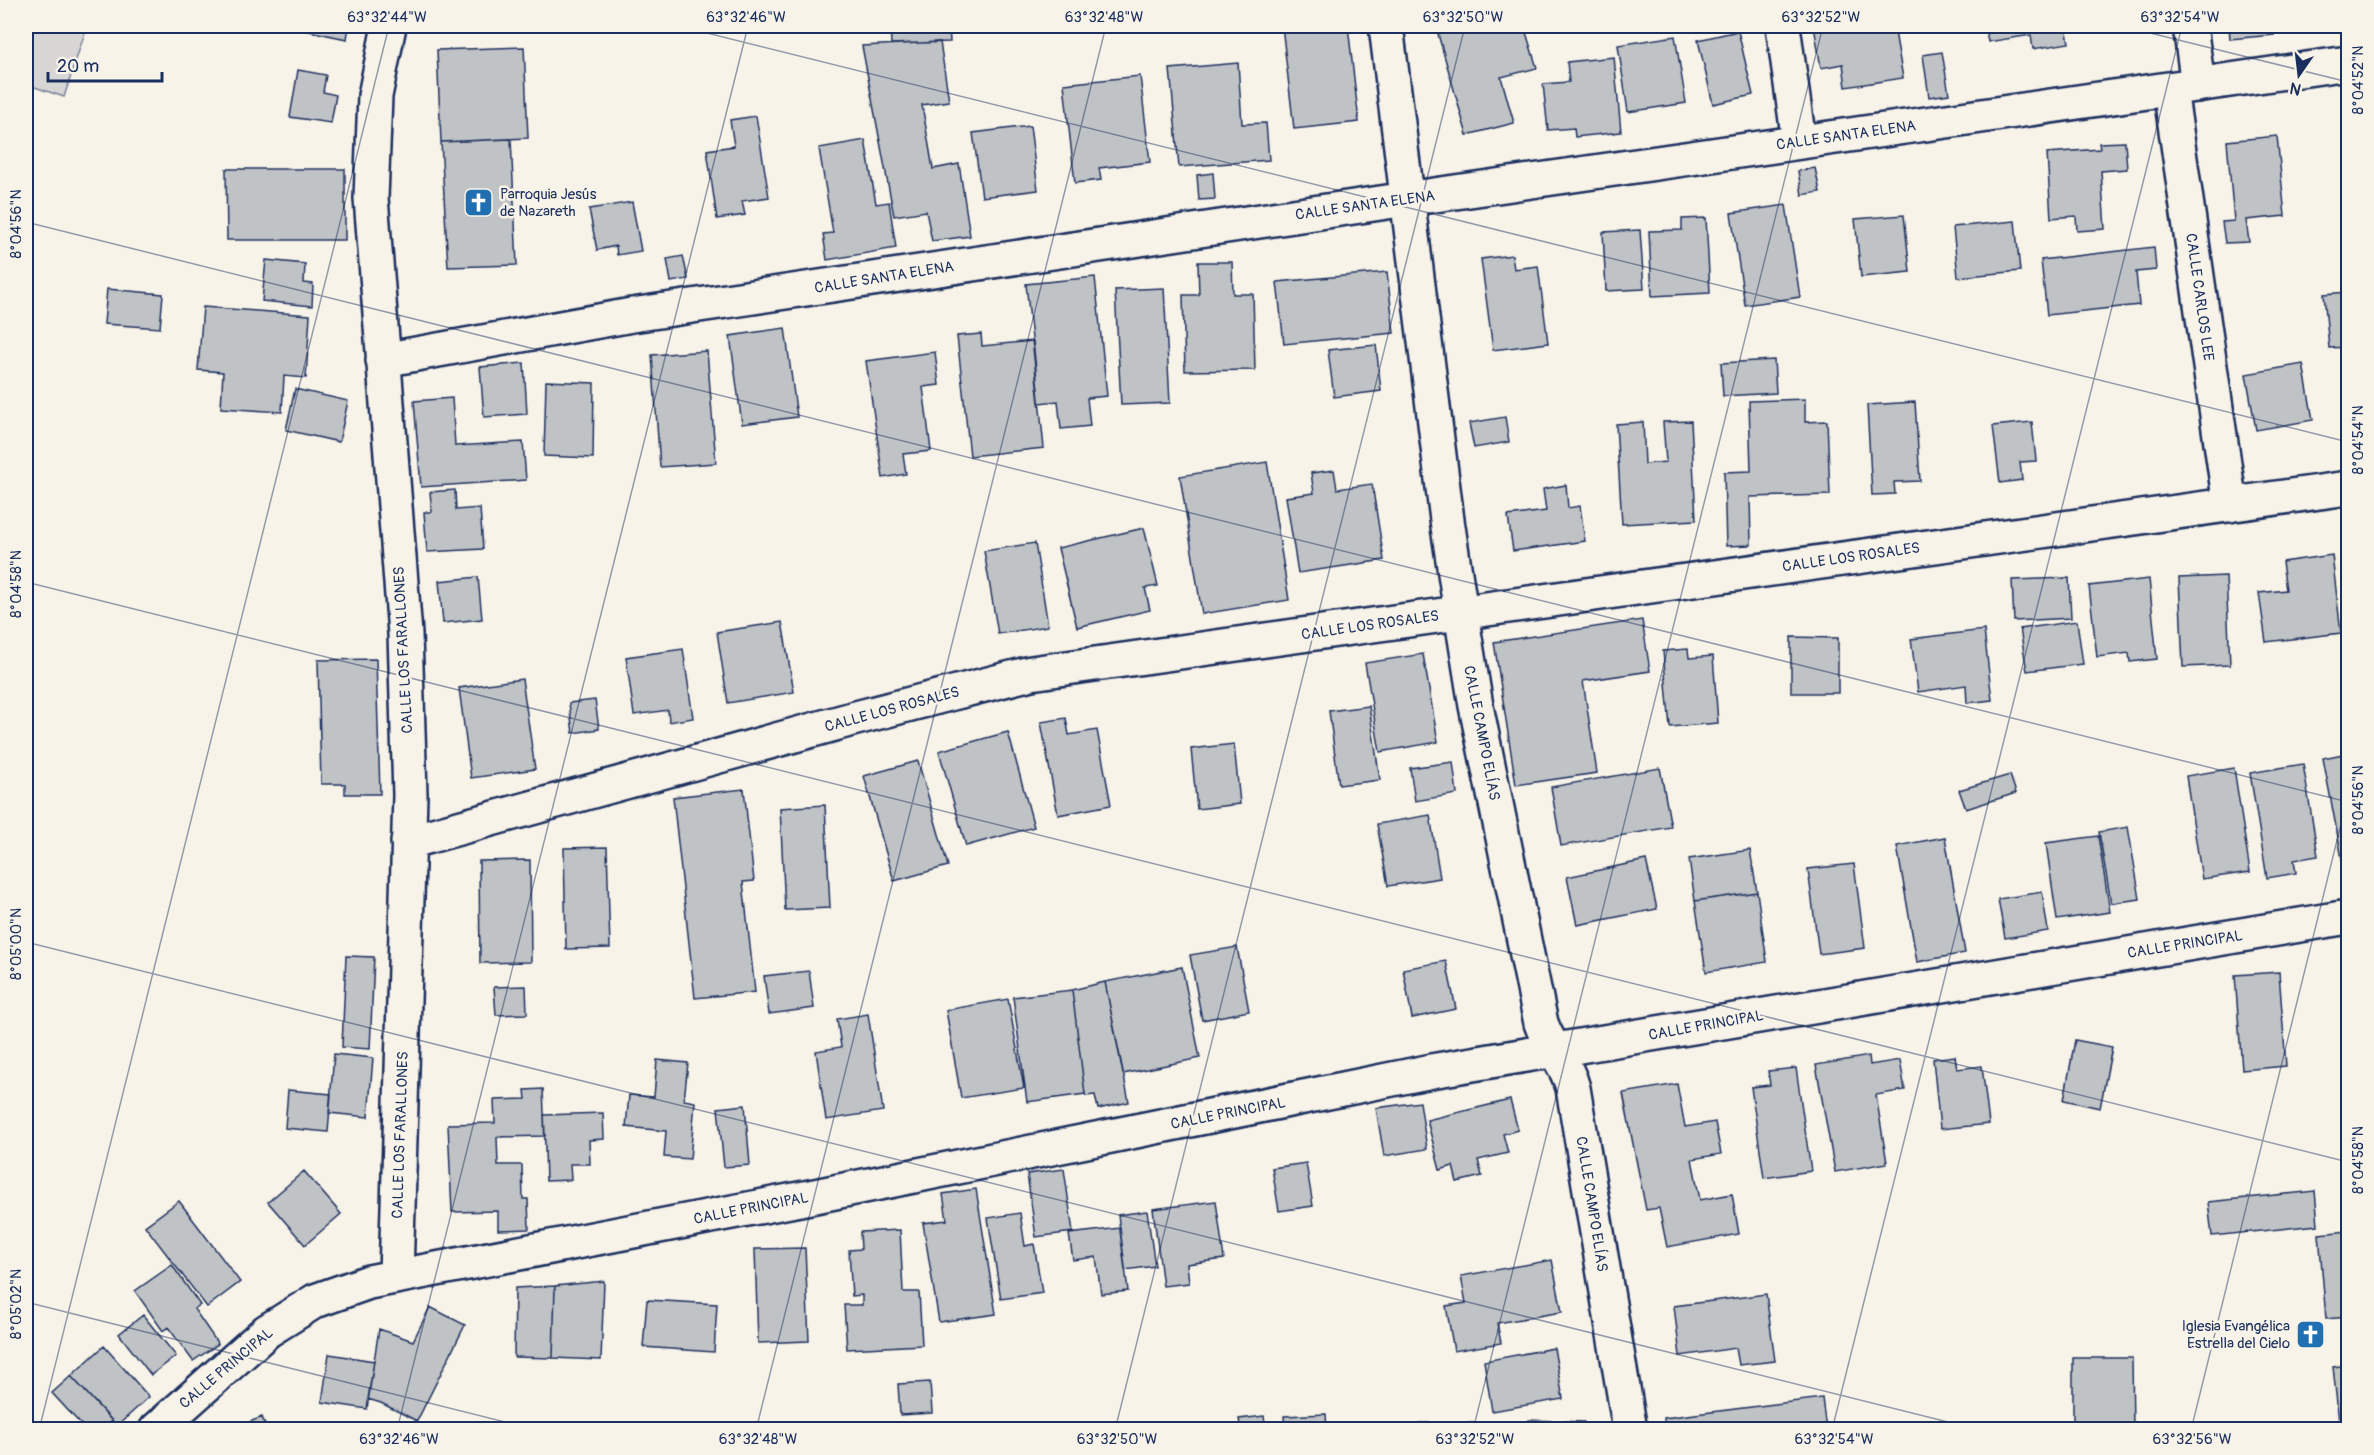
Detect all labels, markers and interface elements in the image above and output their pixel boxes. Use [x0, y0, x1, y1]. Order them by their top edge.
text: 63°32'44"W [347, 8, 427, 27]
text: 63°32'46"W [706, 8, 786, 27]
text: 63°32'48"W [1065, 8, 1143, 27]
text: 63°32'50"W [1423, 8, 1504, 27]
text: 63°32'52"W [1782, 8, 1861, 27]
text: 63°32'54"W [2140, 8, 2220, 27]
scale bar [48, 45, 162, 83]
north arrow [2269, 45, 2329, 105]
text: 8°04'52"N [2349, 46, 2368, 114]
text: 20 m [57, 55, 99, 78]
text: N [2288, 78, 2303, 100]
street label: CALLE SANTA ELENA [1775, 116, 1917, 155]
place label: Parroquia Jesús de Nazareth [500, 185, 597, 221]
street label: CALLE SANTA ELENA [1294, 186, 1436, 225]
church icon: Parroquia Jesús de Nazareth [463, 187, 495, 219]
text: 8°04'56"N [7, 189, 26, 259]
street label: CALLE CARLOS LEE [2181, 232, 2218, 362]
street label: CALLE SANTA ELENA [813, 257, 955, 298]
text: 8°04'54"N [2349, 405, 2368, 475]
street label: CALLE LOS ROSALES [1781, 538, 1921, 577]
text: 8°04'58"N [7, 550, 26, 618]
street label: CALLE LOS FARALLONES [390, 566, 417, 734]
street label: CALLE LOS ROSALES [1300, 606, 1440, 645]
street label: CALLE CAMPO ELÍAS [1459, 664, 1504, 802]
street label: CALLE LOS ROSALES [823, 682, 962, 737]
text: 8°04'56"N [2349, 765, 2368, 835]
text: 8°05'00"N [7, 908, 26, 980]
street label: CALLE PRINCIPAL [2126, 926, 2244, 963]
street label: CALLE PRINCIPAL [1647, 1006, 1765, 1045]
street label: CALLE LOS FARALLONES [388, 1051, 413, 1219]
street label: CALLE PRINCIPAL [1169, 1093, 1287, 1134]
text: 8°04'58"N [2349, 1126, 2368, 1194]
street label: CALLE CAMPO ELÍAS [1571, 1135, 1612, 1273]
street label: CALLE PRINCIPAL [692, 1188, 810, 1229]
text: 8°05'02"N [7, 1269, 26, 1339]
place label: Iglesia Evangélica Estrella del Cielo [2182, 1317, 2290, 1353]
church icon: Iglesia Evangélica Estrella del Cielo [2295, 1319, 2327, 1351]
street label: CALLE PRINCIPAL [176, 1324, 277, 1413]
text: 63°32'46"W [359, 1430, 439, 1449]
text: 63°32'48"W [719, 1430, 797, 1449]
text: 63°32'50"W [1077, 1430, 1158, 1449]
text: 63°32'52"W [1436, 1430, 1515, 1449]
text: 63°32'54"W [1794, 1430, 1874, 1449]
text: 63°32'56"W [2152, 1430, 2232, 1449]

